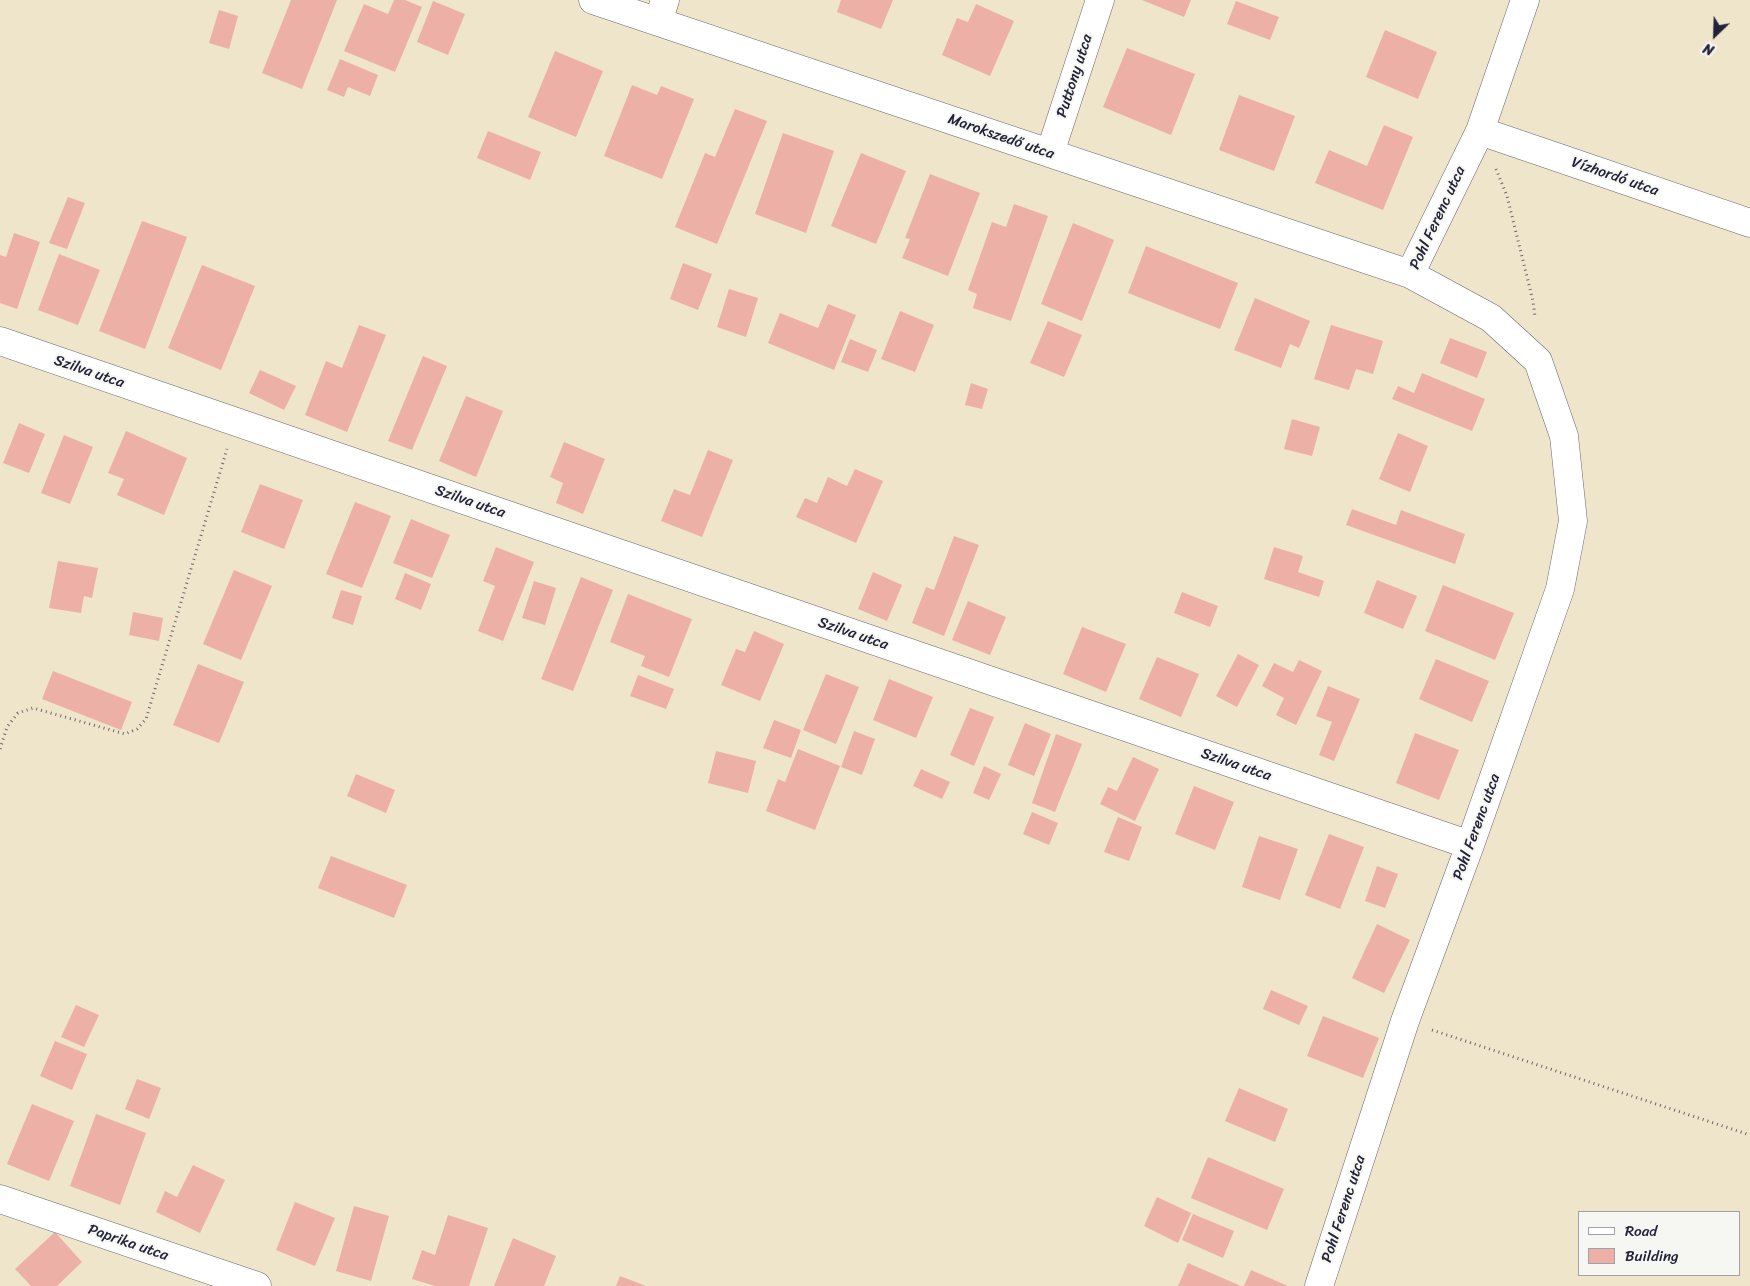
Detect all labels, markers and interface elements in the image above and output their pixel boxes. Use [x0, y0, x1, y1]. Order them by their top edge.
north arrow [1690, 10, 1740, 60]
street label: Puttony utca [1053, 32, 1097, 120]
text: N [1699, 36, 1718, 63]
street label: Marokszedő utca [946, 110, 1056, 164]
street label: Vízhordó utca [1569, 154, 1661, 200]
street label: Pohl Ferenc utca [1406, 164, 1470, 272]
street label: Szilva utca [52, 352, 126, 392]
street label: Szilva utca [433, 482, 507, 522]
street label: Szilva utca [816, 614, 890, 654]
street label: Szilva utca [1199, 745, 1273, 785]
street label: Pohl Ferenc utca [1449, 771, 1505, 883]
street label: Pohl Ferenc utca [1318, 1153, 1370, 1265]
legend [1578, 1211, 1740, 1276]
text: Road [1625, 1218, 1657, 1244]
street label: Paprika utca [85, 1221, 171, 1265]
text: Building [1625, 1243, 1679, 1269]

